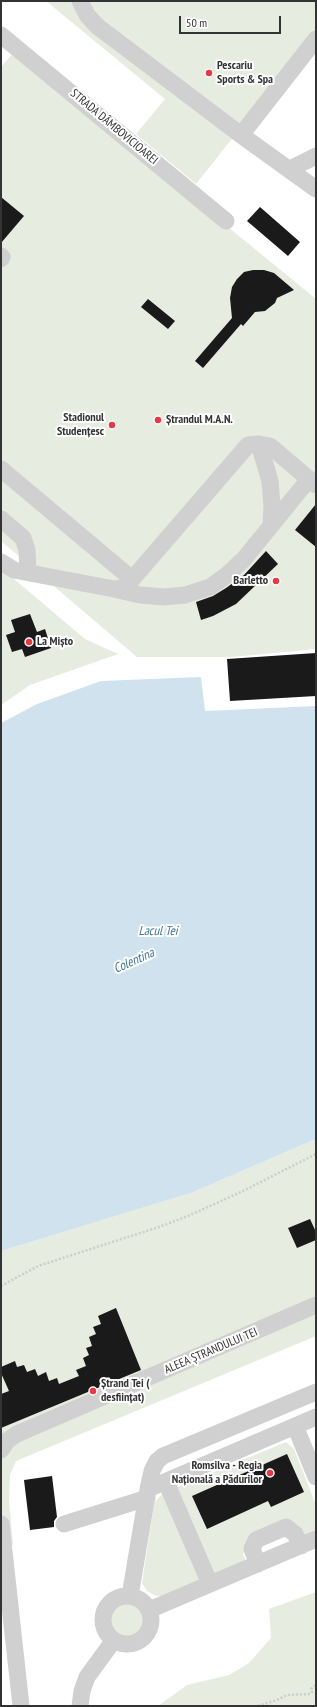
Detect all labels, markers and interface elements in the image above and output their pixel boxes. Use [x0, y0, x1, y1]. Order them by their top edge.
scale bar [181, 8, 283, 34]
text: 50 m [186, 15, 207, 30]
place label: Pescariu Sports & Spa [217, 59, 273, 87]
marker: Pescariu Sports & Spa [204, 68, 214, 78]
street label: STRADA DÂMBOVICIOAREI [67, 86, 161, 168]
place label: Stadionul Studențesc [57, 411, 104, 439]
place label: Ștrandul M.A.N. [166, 413, 233, 427]
marker: Ștrandul M.A.N. [153, 415, 163, 425]
marker: Stadionul Studențesc [107, 420, 117, 430]
place label: Barletto [233, 574, 268, 588]
marker: Barletto [271, 576, 281, 586]
place label: La Mișto [37, 635, 73, 649]
marker: La Mișto [24, 637, 34, 647]
water label: Lacul Tei [138, 923, 178, 939]
water label: Colentina [111, 945, 157, 977]
street label: ALEEA ȘTRANDULUI TEI [162, 1325, 260, 1377]
place label: Ștrand Tei ( desființat) [101, 1377, 149, 1405]
marker: Ștrand Tei ( desființat) [88, 1386, 98, 1396]
place label: Romsilva - Regia Națională a Pădurilor [172, 1459, 262, 1487]
marker: Romsilva - Regia Națională a Pădurilor [265, 1468, 275, 1478]

